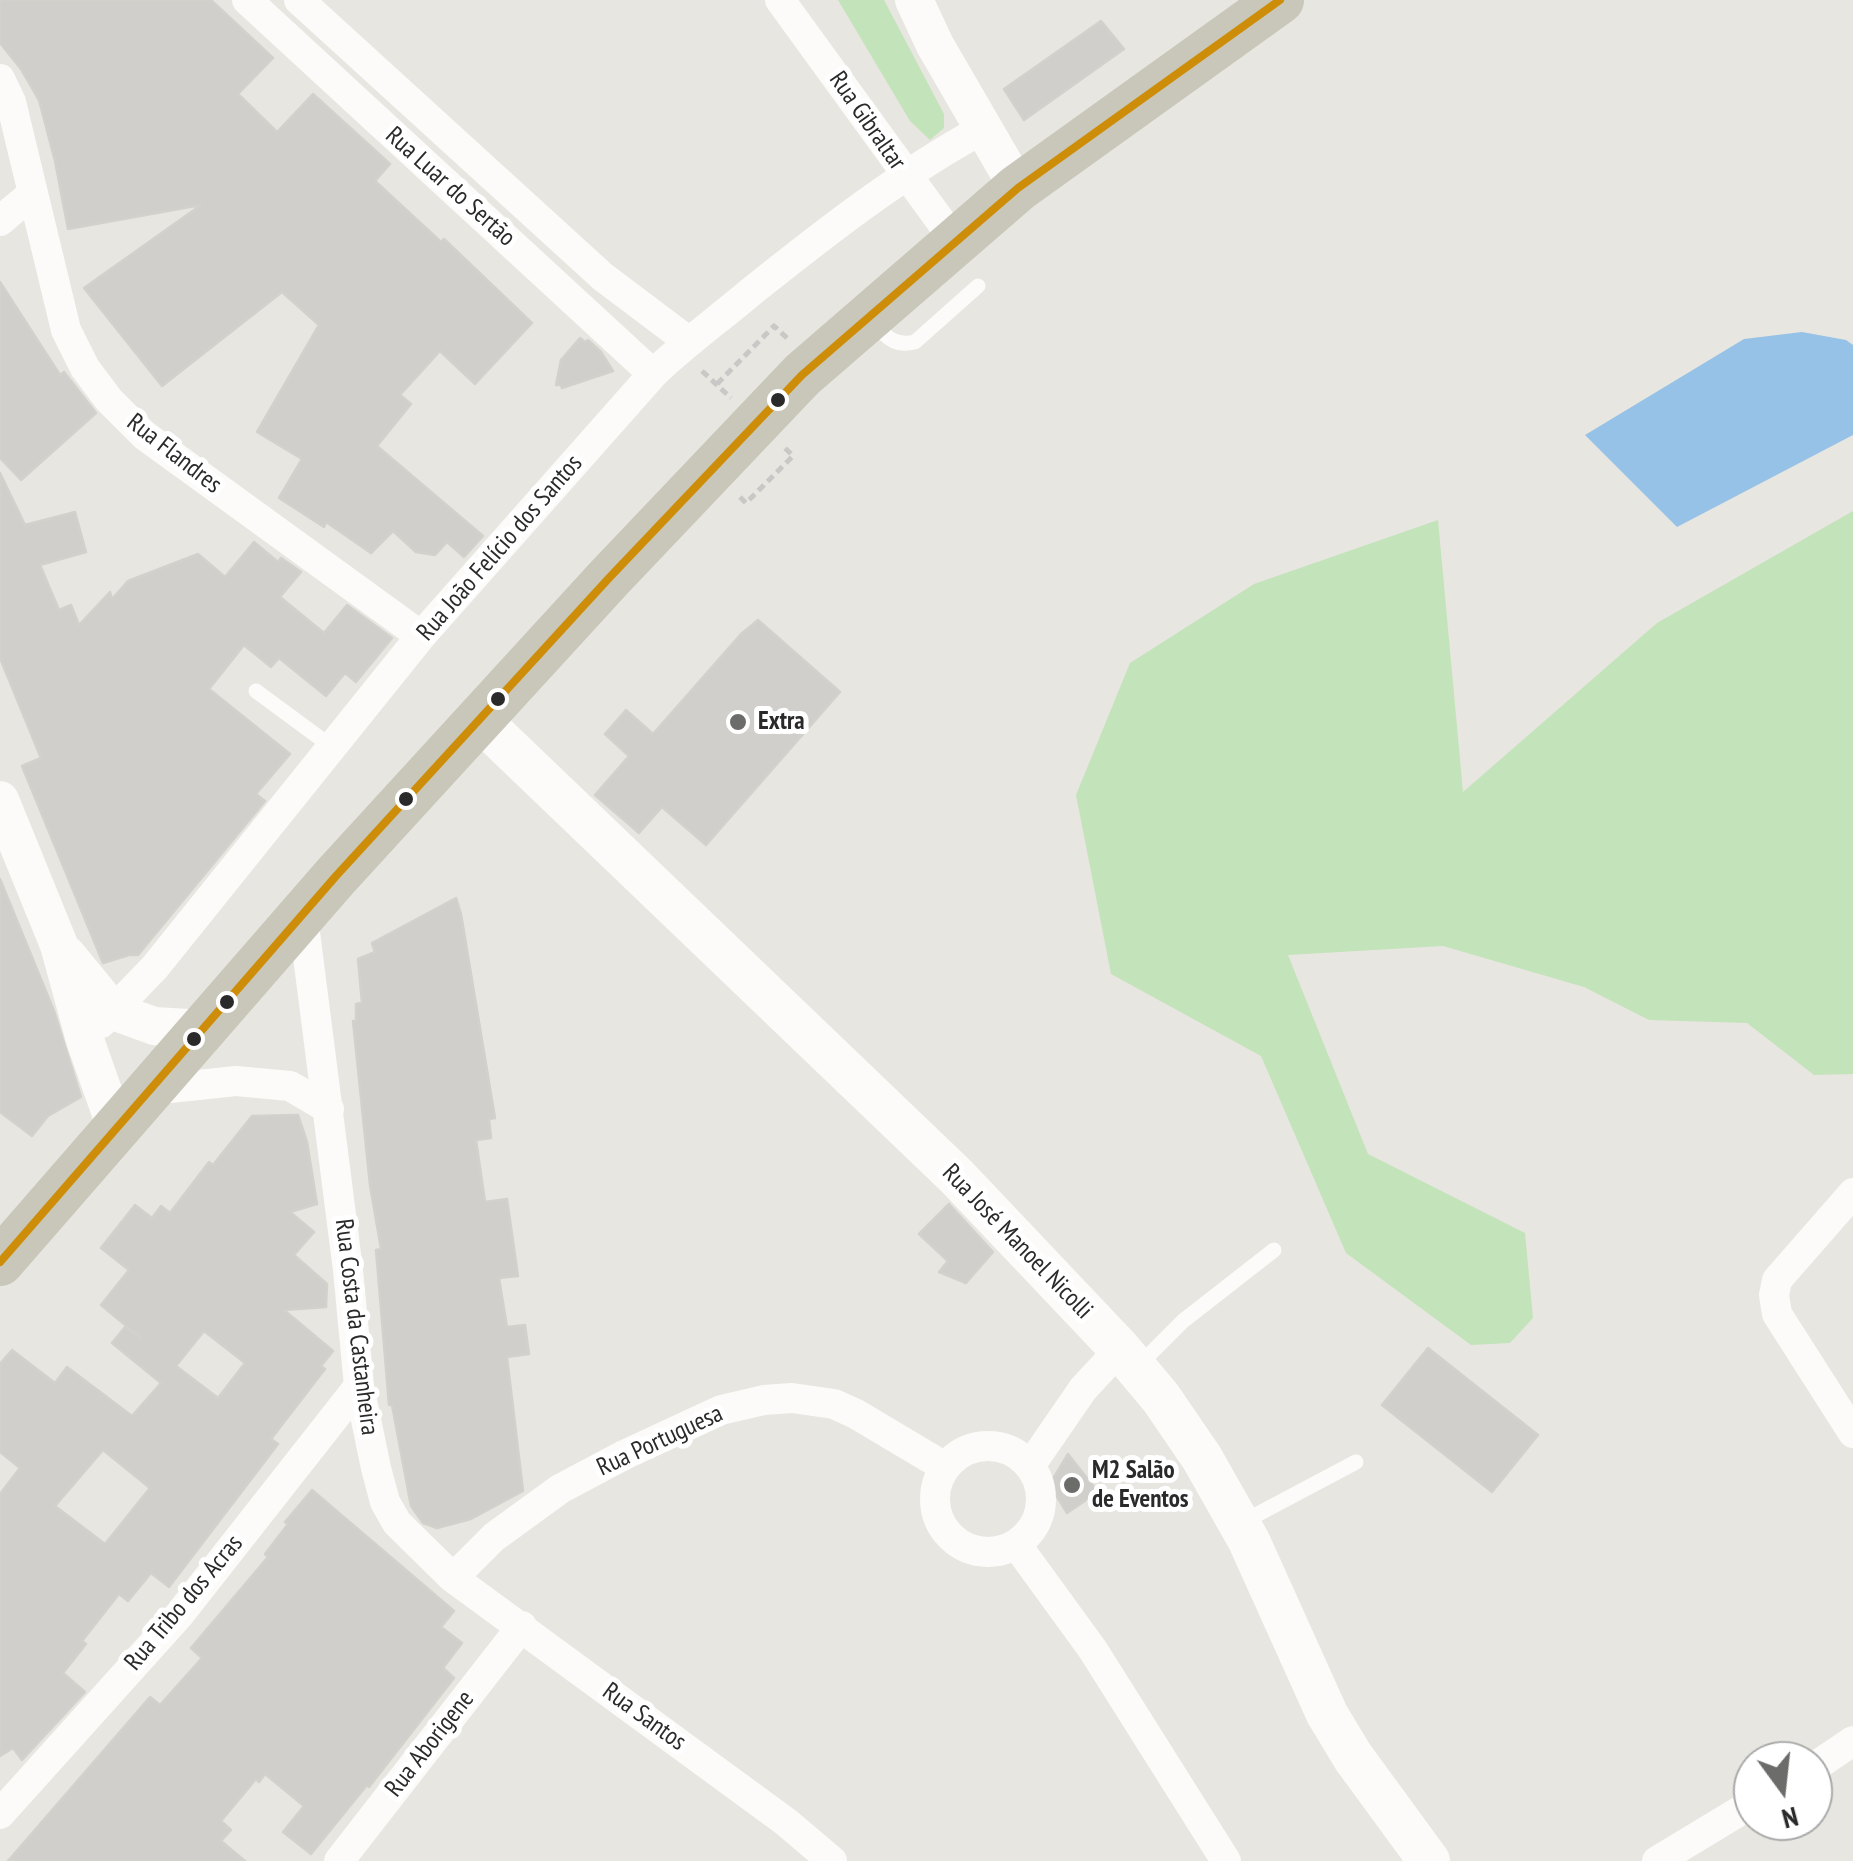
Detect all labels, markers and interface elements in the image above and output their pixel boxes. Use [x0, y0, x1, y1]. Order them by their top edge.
street label: Rua Gibraltar [822, 66, 912, 176]
street label: Rua Luar do Sertão [379, 121, 521, 253]
unlabelled marker [768, 390, 788, 410]
street label: Rua Flandres [121, 408, 227, 500]
street label: Rua João Felício dos Santos [411, 449, 589, 647]
unlabelled marker [488, 689, 508, 709]
place label: Extra [758, 707, 805, 737]
marker: Extra [727, 711, 749, 733]
unlabelled marker [396, 789, 416, 809]
unlabelled marker [217, 992, 237, 1012]
unlabelled marker [184, 1029, 204, 1049]
street label: Rua José Manoel Nicolli [936, 1158, 1098, 1326]
street label: Rua Costa da Castanheira [328, 1217, 384, 1437]
street label: Rua Portuguesa [592, 1399, 728, 1483]
place label: M2 Salão de Eventos [1092, 1456, 1189, 1515]
marker: M2 Salão de Eventos [1061, 1474, 1083, 1496]
street label: Rua Tribo dos Acras [119, 1529, 249, 1677]
street label: Rua Santos [596, 1677, 692, 1757]
street label: Rua Aborigene [379, 1685, 481, 1803]
north arrow [1733, 1741, 1833, 1841]
text: N [1778, 1799, 1802, 1838]

